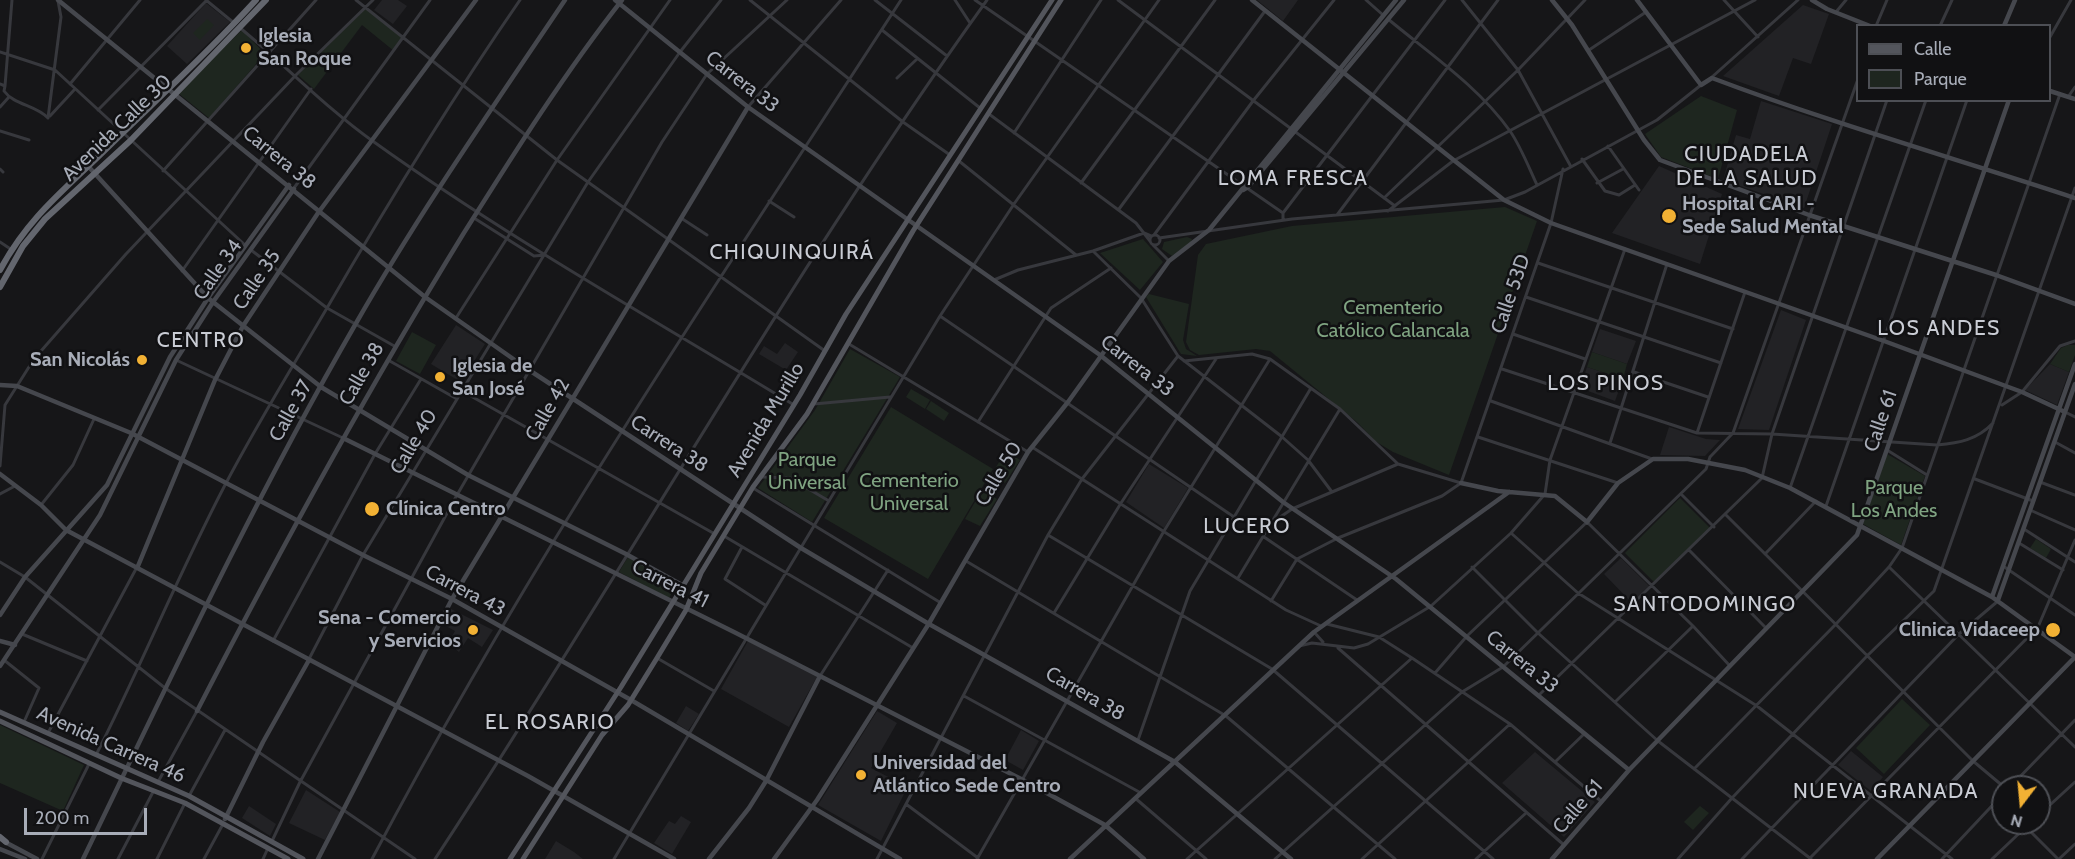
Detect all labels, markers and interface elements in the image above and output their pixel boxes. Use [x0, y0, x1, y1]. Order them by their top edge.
place label: Iglesia San Roque [258, 24, 351, 71]
legend [1856, 24, 2051, 102]
text: Calle [1914, 38, 1951, 60]
marker: Iglesia San Roque [239, 41, 253, 55]
street label: Carrera 33 [701, 46, 783, 118]
text: Parque [1914, 68, 1967, 90]
street label: Avenida Calle 30 [57, 70, 177, 186]
street label: Carrera 38 [237, 121, 321, 195]
district label: CIUDADELA DE LA SALUD [1676, 142, 1818, 192]
district label: LOMA FRESCA [1218, 166, 1368, 192]
place label: Hospital CARI - Sede Salud Mental [1682, 192, 1844, 239]
marker: Hospital CARI - Sede Salud Mental [1660, 207, 1678, 225]
street label: Calle 34 [189, 235, 247, 305]
district label: CHIQUINQUIRÁ [710, 240, 874, 266]
street label: Calle 35 [228, 245, 286, 315]
street label: Calle 53D [1486, 251, 1536, 337]
park label: Cementerio Católico Calancala [1316, 296, 1470, 343]
district label: LOS ANDES [1877, 316, 2001, 342]
district label: CENTRO [157, 328, 245, 354]
street label: Carrera 33 [1096, 330, 1178, 402]
street label: Calle 38 [334, 338, 390, 410]
place label: San Nicolás [30, 348, 130, 372]
marker: San Nicolás [135, 353, 149, 367]
place label: Iglesia de San José [452, 354, 532, 401]
street label: Avenida Murillo [722, 358, 810, 482]
marker: Iglesia de San José [433, 370, 447, 384]
district label: LOS PINOS [1547, 371, 1665, 397]
street label: Calle 42 [521, 375, 575, 445]
street label: Calle 37 [264, 376, 318, 446]
street label: Calle 61 [1859, 387, 1903, 455]
street label: Calle 40 [385, 405, 443, 479]
street label: Carrera 38 [626, 410, 712, 478]
street label: Calle 50 [970, 437, 1028, 511]
park label: Parque Universal [768, 448, 846, 495]
park label: Cementerio Universal [859, 469, 959, 516]
park label: Parque Los Andes [1851, 476, 1937, 523]
place label: Clínica Centro [386, 497, 506, 521]
marker: Clínica Centro [363, 500, 381, 518]
district label: LUCERO [1203, 514, 1291, 540]
street label: Carrera 41 [628, 554, 712, 614]
street label: Carrera 43 [421, 560, 509, 622]
district label: SANTODOMINGO [1613, 592, 1797, 618]
place label: Sena - Comercio y Servicios [318, 606, 461, 653]
place label: Clinica Vidaceep [1899, 618, 2040, 642]
marker: Clinica Vidaceep [2044, 621, 2062, 639]
marker: Sena - Comercio y Servicios [466, 623, 480, 637]
street label: Carrera 33 [1481, 625, 1563, 699]
street label: Carrera 38 [1041, 662, 1129, 726]
street label: Avenida Carrera 46 [33, 702, 189, 788]
district label: EL ROSARIO [485, 710, 615, 736]
place label: Universidad del Atlántico Sede Centro [873, 751, 1061, 798]
marker: Universidad del Atlántico Sede Centro [854, 768, 868, 782]
street label: Calle 61 [1548, 775, 1608, 839]
north arrow [1991, 775, 2051, 835]
district label: NUEVA GRANADA [1793, 779, 1979, 805]
scale bar [27, 796, 150, 834]
text: 200 m [35, 807, 89, 829]
text: N [2008, 810, 2025, 832]

